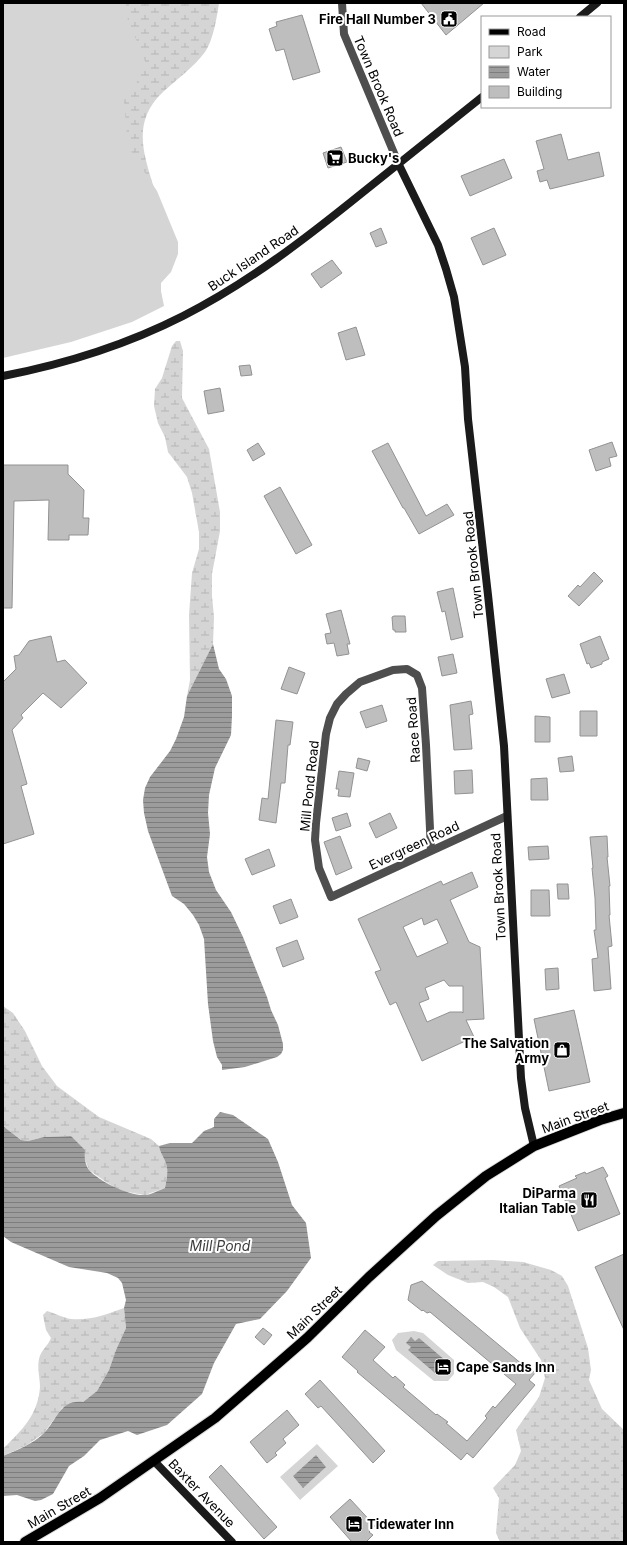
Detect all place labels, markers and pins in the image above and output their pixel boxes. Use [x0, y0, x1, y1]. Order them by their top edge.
public building icon: Fire Hall Number 3 [439, 9, 459, 29]
place label: Fire Hall Number 3 [319, 11, 436, 27]
supermarket icon: Bucky's [325, 148, 345, 168]
place label: Bucky's [348, 150, 399, 166]
place label: The Salvation Army [462, 1035, 549, 1066]
shop icon: The Salvation Army [552, 1040, 572, 1060]
place label: DiParma Italian Table [499, 1185, 576, 1216]
restaurant icon: DiParma Italian Table [579, 1190, 599, 1210]
hotel icon: Cape Sands Inn [433, 1357, 453, 1377]
place label: Cape Sands Inn [456, 1359, 555, 1375]
hotel icon: Tidewater Inn [344, 1514, 364, 1534]
place label: Tidewater Inn [367, 1516, 454, 1532]

